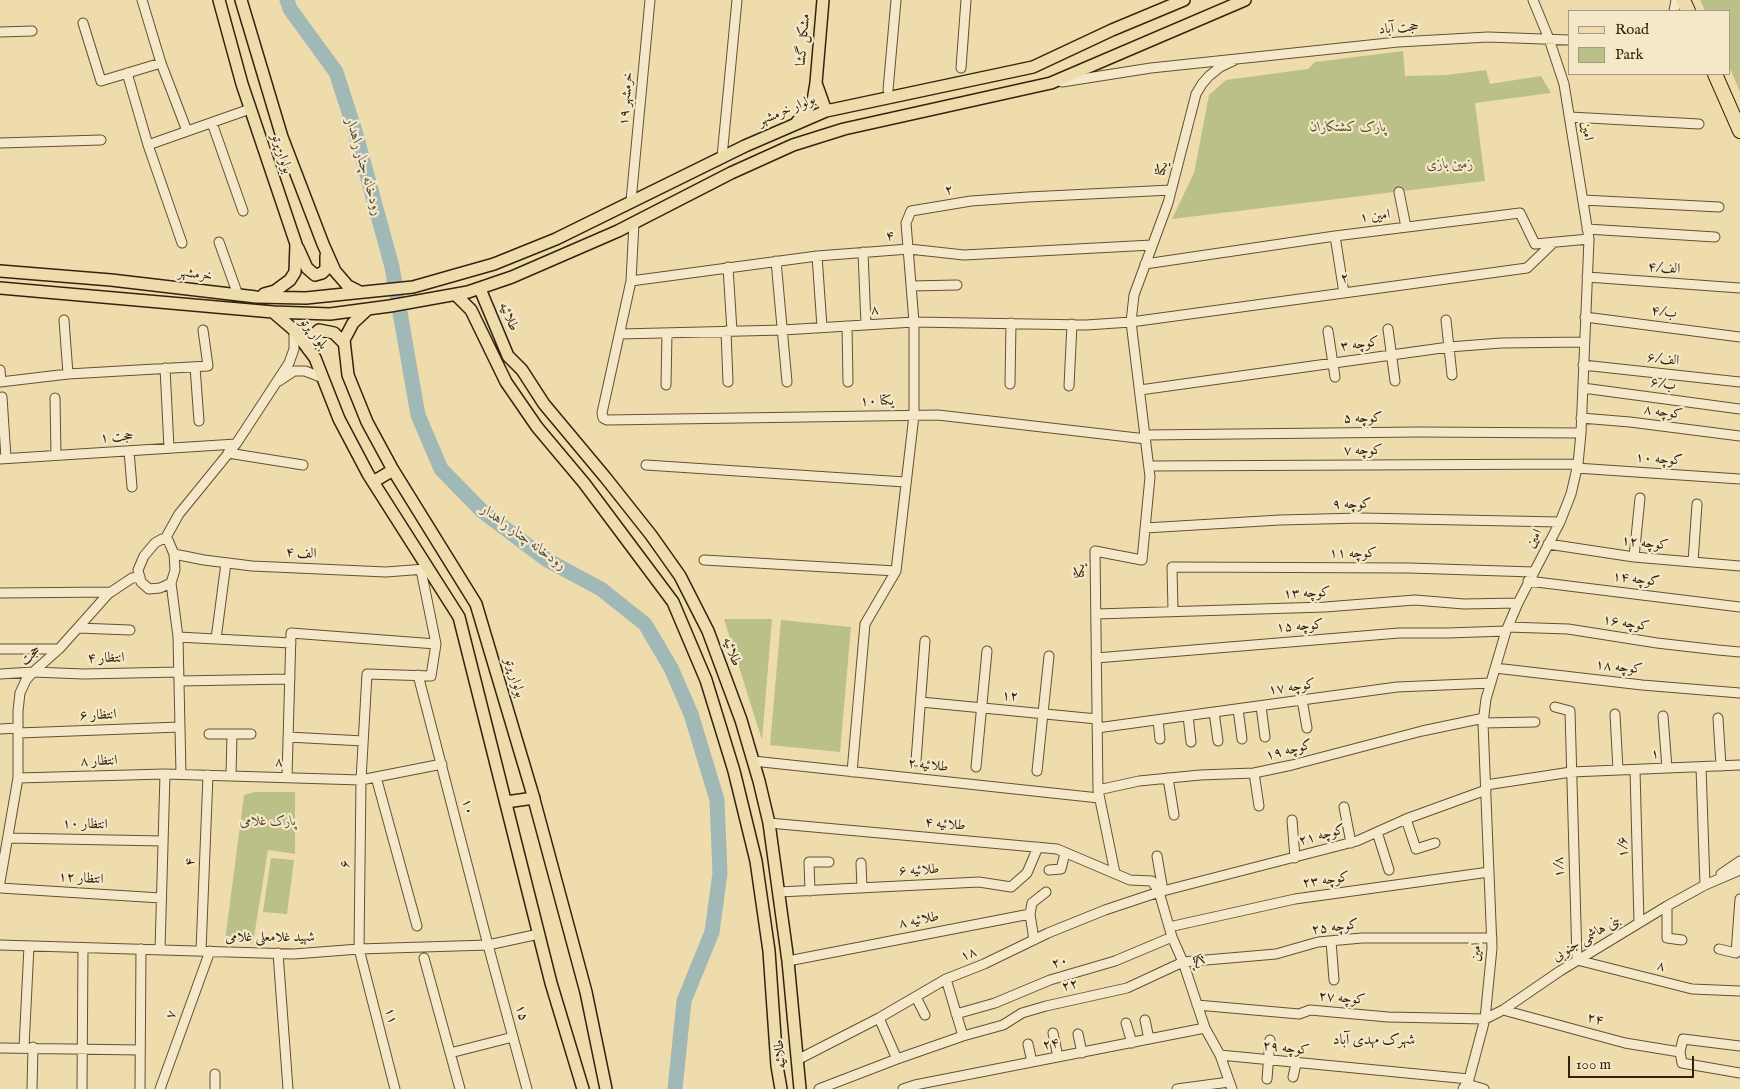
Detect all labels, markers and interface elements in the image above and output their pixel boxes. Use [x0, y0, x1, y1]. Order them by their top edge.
legend [1568, 10, 1730, 75]
street label: مشکل گشا [793, 13, 815, 67]
street label: حجت آباد [1378, 19, 1420, 39]
text: Road [1615, 20, 1649, 39]
text: Park [1615, 45, 1644, 64]
street label: ۱۹ خرمشهر [616, 72, 638, 126]
street label: بولوار خرمشهر [756, 91, 818, 131]
water label: رودخانه چنار راهدار [340, 116, 386, 218]
park label: پارک کشتکاران [1310, 120, 1386, 136]
street label: امین [1576, 120, 1596, 142]
street label: بولوار پرتو [267, 132, 295, 176]
park label: زمین بازی [1427, 157, 1473, 173]
street label: یکتا [1153, 160, 1173, 178]
street label: ۲ [944, 182, 954, 200]
street label: امین ۱ [1359, 207, 1391, 227]
street label: ۴ [885, 228, 895, 246]
street label: ۴/الف [1647, 259, 1681, 279]
street label: خرمشهر [177, 265, 213, 285]
street label: ۲ [1340, 270, 1350, 288]
street label: طلائیه [495, 300, 521, 334]
street label: ۸ [870, 302, 880, 320]
street label: ۴/ب [1650, 303, 1678, 323]
street label: بلوار پرتو [295, 314, 331, 354]
street label: کوچه ۳ [1339, 334, 1381, 356]
street label: ۶/الف [1646, 350, 1680, 370]
street label: ب/۶ [1649, 375, 1677, 395]
street label: ۱۰ یکتا [860, 393, 894, 411]
street label: کوچه ۸ [1642, 402, 1684, 424]
street label: کوچه ۵ [1343, 410, 1383, 428]
street label: حجت ۱ [100, 428, 134, 448]
street label: کوچه ۷ [1343, 443, 1383, 459]
street label: کوچه ۱۰ [1635, 450, 1683, 470]
street label: کوچه ۹ [1332, 496, 1372, 514]
water label: رودخانه چنار راهدار [477, 501, 569, 575]
street label: امین [1523, 527, 1547, 551]
street label: کوچه ۱۲ [1621, 533, 1669, 555]
street label: ۴ الف [285, 545, 317, 563]
street label: کوچه ۱۱ [1329, 546, 1377, 562]
street label: یکتا [1072, 564, 1090, 578]
street label: کوچه ۱۴ [1612, 569, 1660, 591]
street label: کوچه ۱۳ [1283, 585, 1331, 603]
street label: کوچه ۱۶ [1601, 612, 1651, 636]
street label: کوچه ۱۵ [1276, 617, 1324, 637]
street label: طلائیه [718, 635, 744, 669]
street label: حجت [17, 642, 45, 670]
street label: انتظار ۴ [87, 650, 125, 668]
street label: بولوار پرتو [500, 656, 528, 700]
street label: کوچه ۱۸ [1595, 657, 1643, 679]
street label: کوچه ۱۷ [1267, 676, 1317, 700]
street label: ۱۲ [1001, 688, 1019, 706]
street label: انتظار ۶ [79, 707, 117, 725]
street label: کوچه ۱۹ [1264, 737, 1314, 765]
street label: ۱ [1651, 746, 1659, 764]
street label: انتظار ۸ [80, 753, 118, 771]
street label: ۸ [275, 754, 283, 772]
street label: طلائیه ۲ [907, 756, 949, 776]
street label: ۱۰ [457, 797, 477, 817]
park label: پارک غلامی [240, 814, 296, 830]
street label: طلائیه ۴ [924, 815, 966, 835]
street label: انتظار ۱۰ [62, 816, 108, 834]
street label: کوچه ۲۱ [1297, 822, 1347, 850]
street label: ۱/۶ [1615, 836, 1633, 858]
street label: ۱/۸ [1551, 856, 1569, 878]
street label: ۴ [182, 858, 200, 866]
street label: ۶ [338, 860, 354, 868]
street label: طلائیه ۶ [898, 862, 940, 880]
street label: انتظار ۱۲ [58, 869, 104, 889]
street label: کوچه ۲۳ [1301, 869, 1351, 893]
street label: طلائیه ۸ [897, 909, 941, 933]
street label: بنی هاشمی جنوبی [1550, 912, 1624, 966]
street label: کوچه ۲۵ [1311, 917, 1359, 939]
street label: شهید غلامعلی غلامی [225, 930, 315, 946]
street label: امین [1468, 942, 1486, 962]
street label: ۱۸ [958, 944, 980, 966]
street label: یکتا [1187, 952, 1207, 972]
street label: ۲۰ [1050, 953, 1070, 973]
street label: ۸ [1655, 958, 1667, 976]
street label: ۲۲ [1060, 976, 1080, 996]
street label: کوچه ۲۷ [1318, 989, 1366, 1009]
street label: ۱۵ [511, 1003, 531, 1023]
street label: ۱۱ [380, 1006, 400, 1026]
street label: ۷ [163, 1008, 181, 1022]
street label: ۲۴ [1585, 1010, 1605, 1030]
district label: شهرک مهدی آباد [1333, 1032, 1415, 1050]
street label: ۲۴ [1041, 1035, 1061, 1055]
street label: طلائیه [771, 1038, 791, 1070]
street label: کوچه ۲۹ [1262, 1038, 1310, 1060]
scale bar [1570, 1046, 1696, 1078]
text: 100 m [1576, 1055, 1611, 1074]

